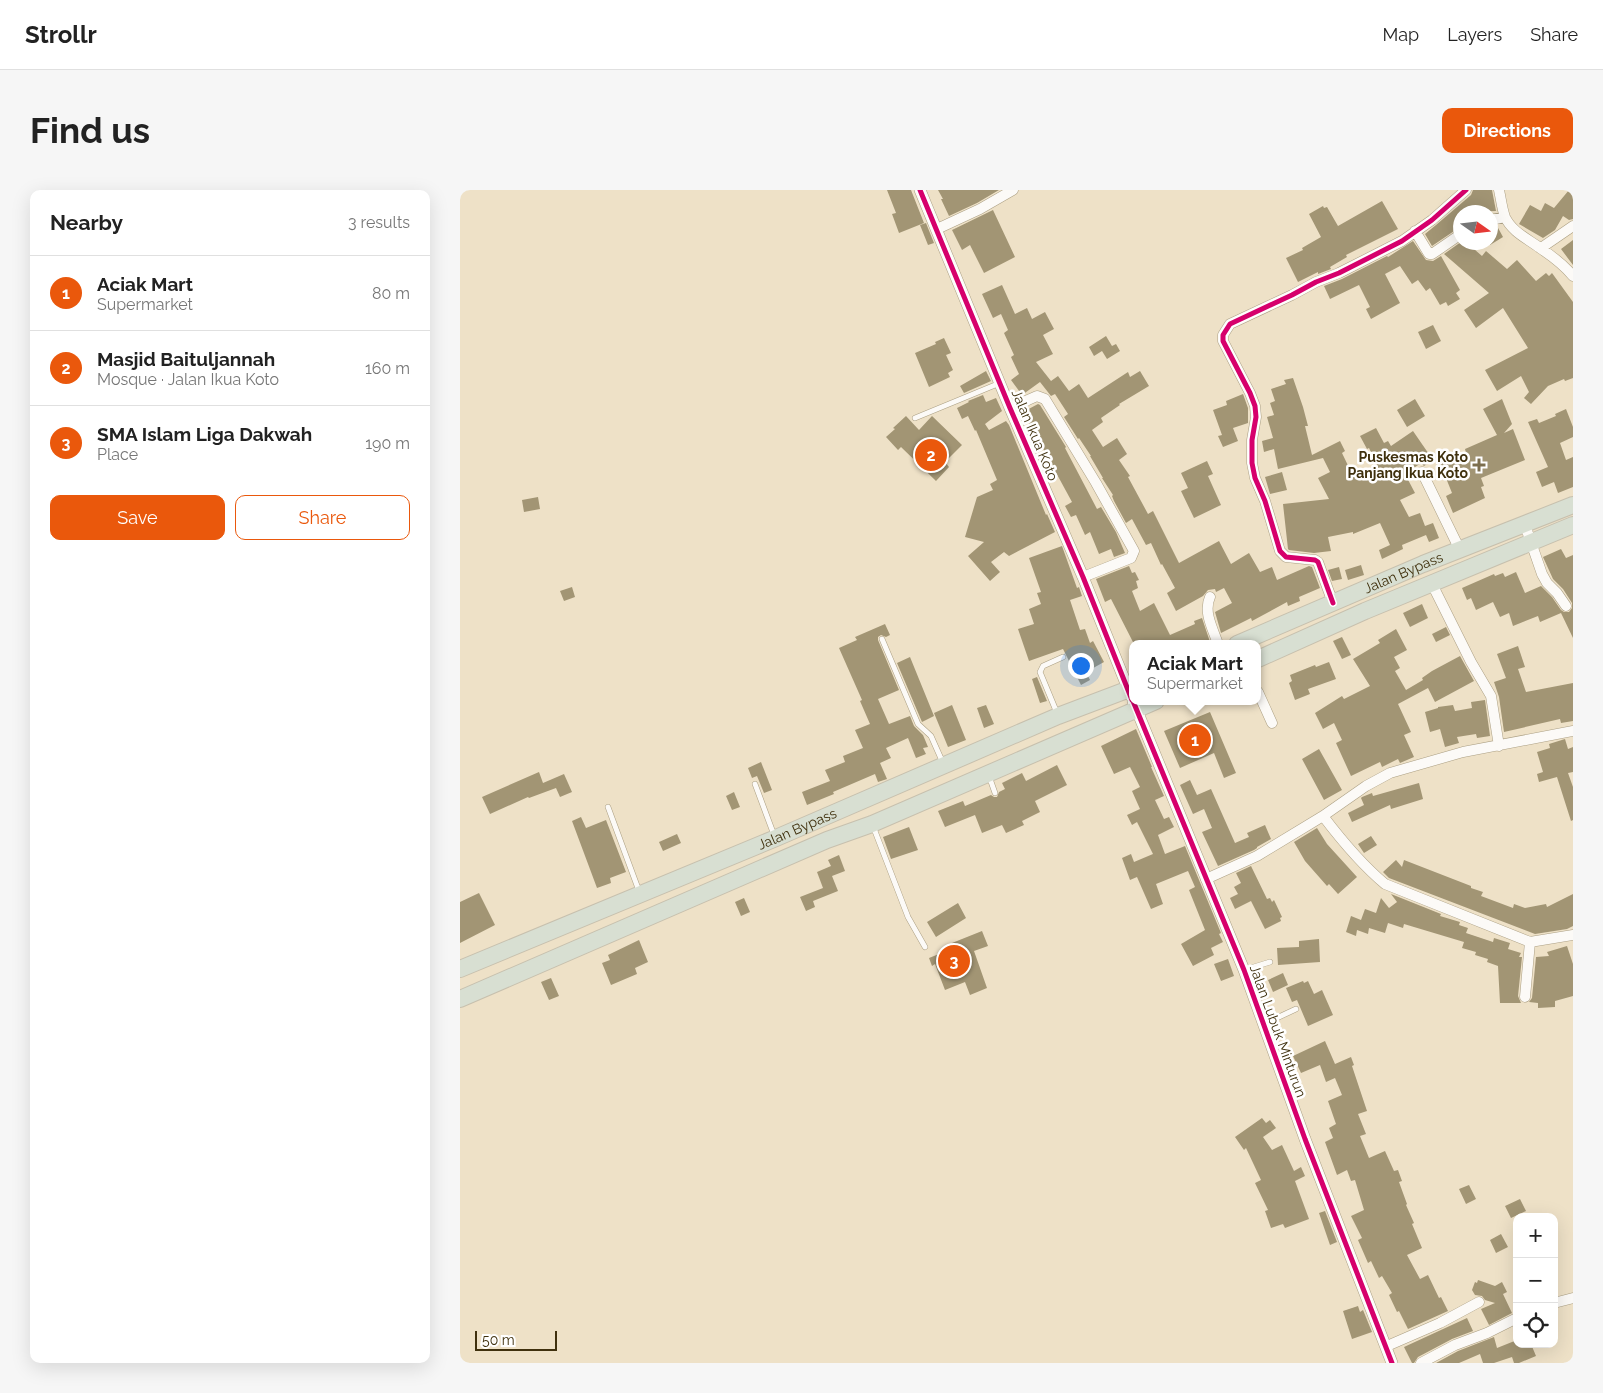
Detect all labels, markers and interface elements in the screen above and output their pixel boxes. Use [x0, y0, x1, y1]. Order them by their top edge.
text: Strollr [25, 20, 97, 49]
text: Map [1383, 24, 1419, 45]
text: Layers [1447, 24, 1502, 45]
text: Share [1530, 24, 1578, 45]
button: Directions [1442, 108, 1573, 153]
text: Find us [30, 110, 150, 151]
north arrow [1453, 205, 1498, 250]
text: Nearby [50, 210, 123, 235]
text: 3 results [348, 213, 410, 232]
text: Aciak Mart [97, 273, 193, 295]
text: 1 [62, 284, 70, 303]
text: 80 m [372, 284, 410, 303]
text: Supermarket [97, 295, 193, 314]
text: Masjid Baituljannah [97, 348, 275, 370]
text: 2 [61, 359, 71, 378]
text: 160 m [365, 359, 410, 378]
text: Mosque · Jalan Ikua Koto [97, 370, 279, 389]
street label: Jalan Ikua Koto [1009, 387, 1061, 483]
text: SMA Islam Liga Dakwah [97, 423, 312, 445]
text: 3 [62, 434, 70, 453]
text: 190 m [365, 434, 410, 453]
pin: 2 [915, 436, 947, 474]
text: Place [97, 445, 138, 464]
place label: Puskesmas Koto Panjang Ikua Koto [1348, 449, 1469, 481]
marker: Puskesmas Koto Panjang Ikua Koto [1472, 458, 1486, 472]
button: Save [50, 495, 225, 540]
button: Share [235, 495, 410, 540]
street label: Jalan Bypass [1361, 549, 1445, 596]
popup [1129, 640, 1261, 705]
text: Aciak Mart [1147, 652, 1243, 674]
your location [1068, 653, 1094, 679]
text: Supermarket [1147, 674, 1243, 693]
pin: 1 [1179, 721, 1211, 759]
street label: Jalan Bypass [755, 805, 839, 853]
pin: 3 [938, 942, 970, 980]
street label: Jalan Lubuk Minturun [1247, 963, 1309, 1099]
map controls [1513, 1213, 1558, 1348]
button: + [1513, 1213, 1558, 1258]
button: − [1513, 1258, 1558, 1303]
button: locate [1513, 1303, 1558, 1348]
scale bar [475, 1328, 558, 1351]
text: 50 m [482, 1332, 515, 1348]

